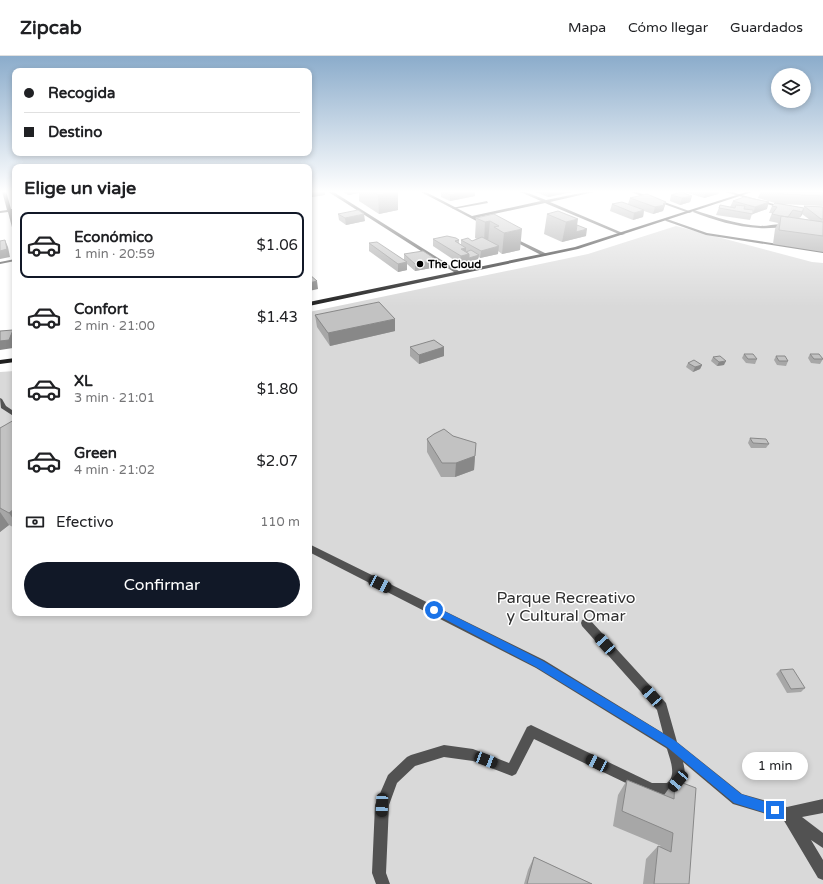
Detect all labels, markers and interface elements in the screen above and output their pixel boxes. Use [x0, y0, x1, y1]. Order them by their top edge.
text: Zipcab [20, 17, 82, 39]
text: Mapa [568, 19, 606, 36]
text: Cómo llegar [628, 19, 708, 36]
text: Guardados [730, 19, 803, 36]
map controls [771, 68, 811, 108]
button: layers [771, 68, 811, 108]
text: Recogida [48, 84, 115, 102]
text: Destino [48, 123, 102, 141]
text: Elige un viaje [24, 177, 136, 199]
icon: car [26, 227, 62, 263]
text: Económico [74, 228, 153, 246]
text: $1.06 [257, 236, 298, 254]
text: 1 min · 20:59 [74, 246, 155, 262]
place label: The Cloud [427, 258, 481, 271]
marker: The Cloud [415, 259, 425, 269]
icon: car [26, 299, 62, 335]
text: Confort [74, 300, 128, 318]
text: $1.43 [257, 308, 298, 326]
text: 2 min · 21:00 [74, 318, 155, 334]
icon: car [26, 371, 62, 407]
text: XL [74, 372, 93, 390]
text: $1.80 [257, 380, 298, 398]
text: 3 min · 21:01 [74, 390, 155, 406]
icon: car [26, 443, 62, 479]
text: Green [74, 444, 117, 462]
text: $2.07 [257, 452, 298, 470]
text: 4 min · 21:02 [74, 462, 155, 478]
icon: cash [24, 511, 46, 533]
text: Efectivo [56, 513, 114, 531]
text: 110 m [260, 514, 300, 530]
button: Confirmar [24, 562, 300, 608]
car [367, 573, 393, 595]
park label: Parque Recreativo y Cultural Omar [496, 588, 636, 626]
route start [425, 601, 443, 619]
car [593, 631, 617, 657]
car [640, 683, 664, 709]
car [473, 750, 499, 770]
car [584, 752, 610, 774]
callout: 1 min [742, 752, 808, 780]
text: 1 min [758, 758, 792, 774]
car [666, 768, 690, 794]
car [376, 793, 388, 817]
route end [766, 801, 784, 819]

